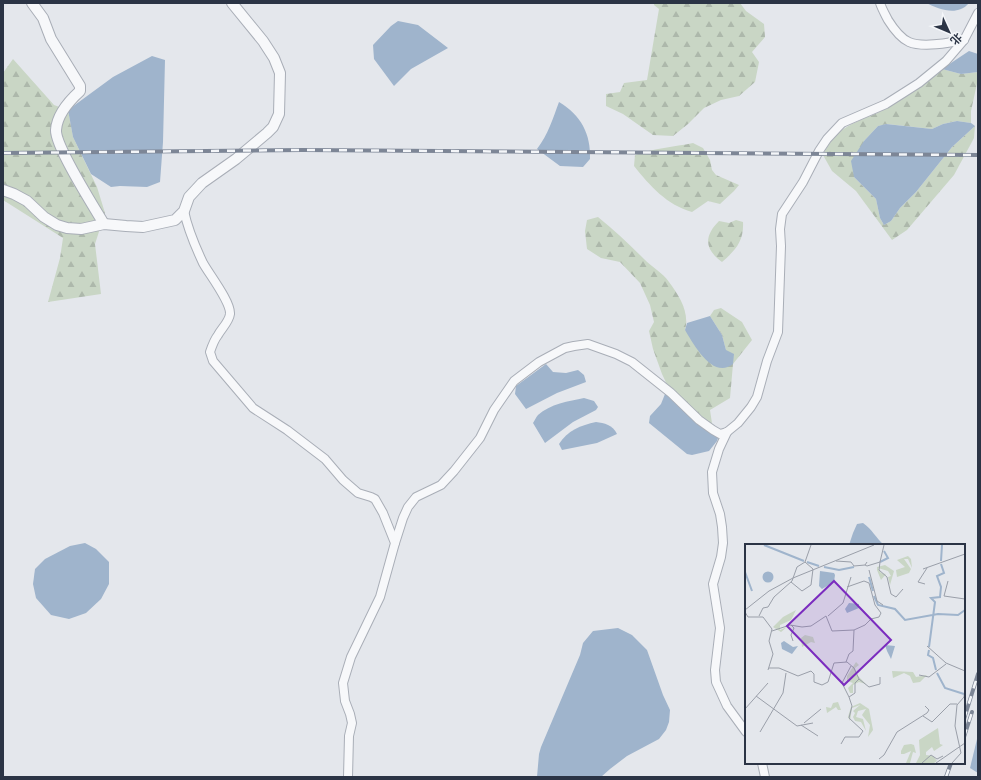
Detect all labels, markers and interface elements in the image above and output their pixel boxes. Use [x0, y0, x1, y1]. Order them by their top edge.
north arrow [929, 12, 969, 52]
text: 北 [947, 30, 964, 47]
inset map [745, 544, 965, 764]

